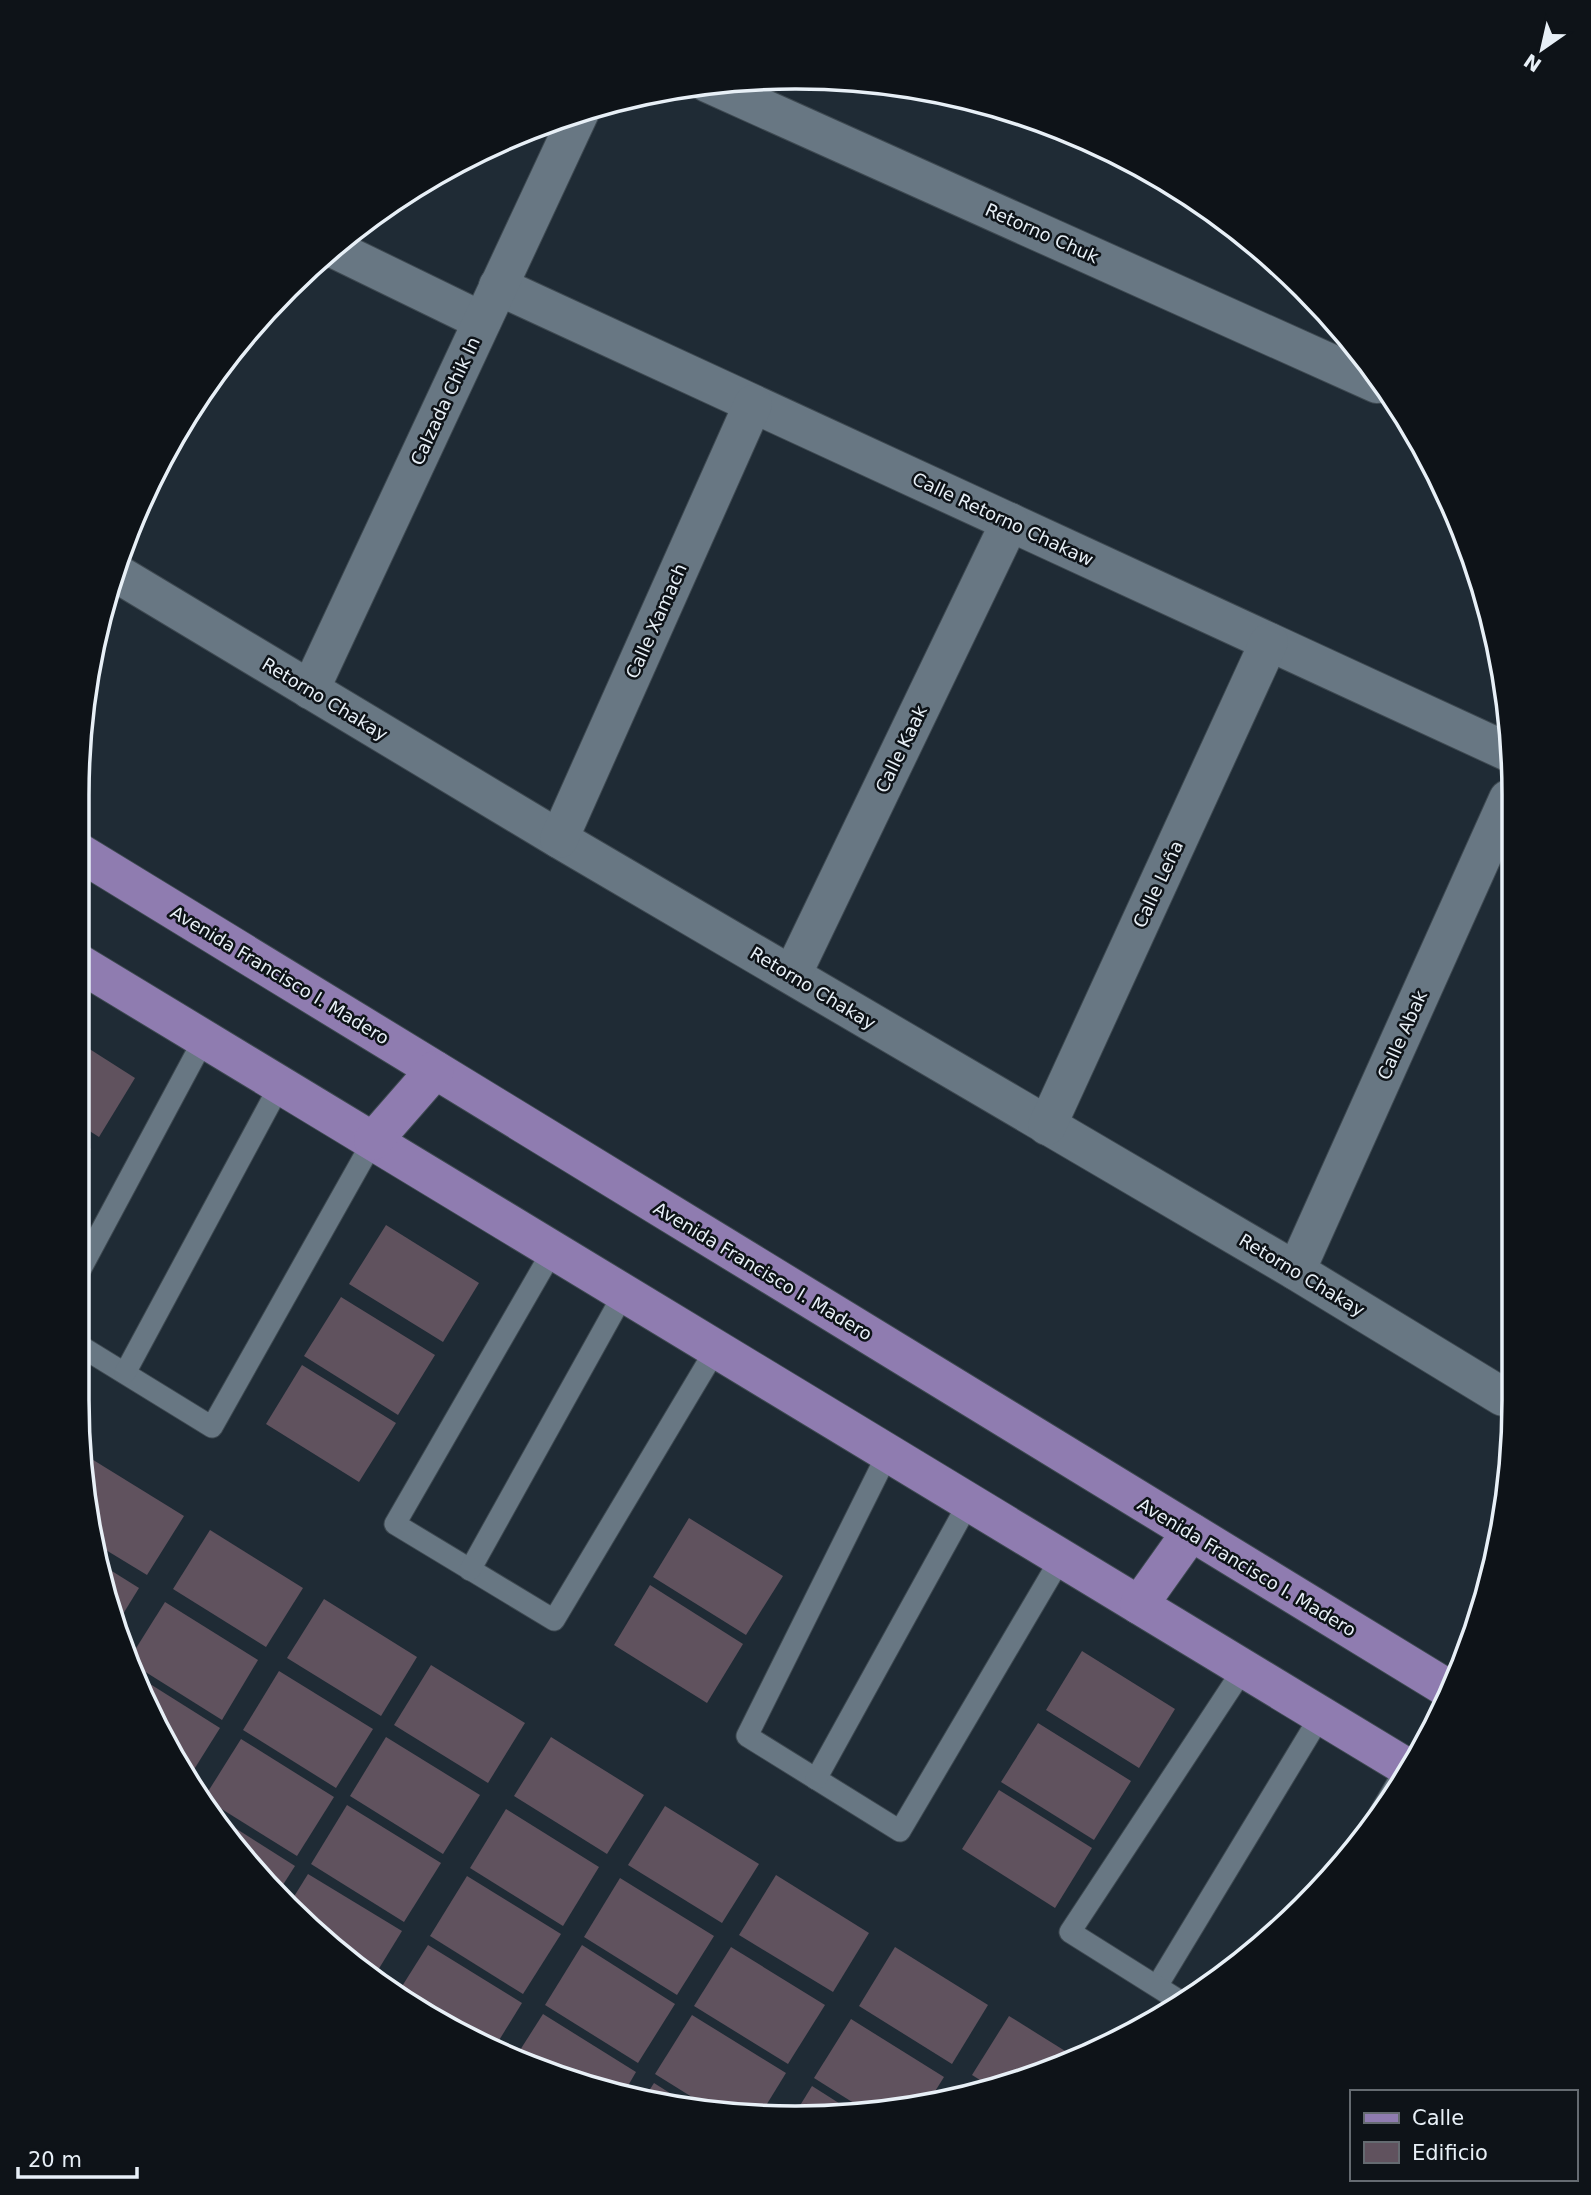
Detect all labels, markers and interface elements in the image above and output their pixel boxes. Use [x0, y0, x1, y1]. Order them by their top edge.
north arrow [1507, 14, 1577, 84]
text: N [1520, 50, 1545, 77]
street label: Retorno Chuk [982, 199, 1102, 268]
street label: Calzada Chik In [406, 334, 484, 468]
street label: Calle Retorno Chakaw [909, 468, 1097, 570]
street label: Calle Xamach [621, 560, 691, 682]
street label: Retorno Chakay [258, 653, 392, 745]
street label: Calle Kaak [871, 701, 931, 796]
street label: Calle Leña [1129, 837, 1187, 931]
street label: Avenida Francisco I. Madero [167, 901, 393, 1049]
street label: Retorno Chakay [746, 942, 880, 1034]
street label: Calle Abak [1373, 987, 1431, 1083]
street label: Avenida Francisco I. Madero [650, 1197, 876, 1345]
street label: Retorno Chakay [1235, 1229, 1369, 1321]
street label: Avenida Francisco I. Madero [1134, 1493, 1360, 1641]
legend [1350, 2090, 1577, 2181]
text: Calle [1412, 2106, 1464, 2130]
scale bar [18, 2136, 136, 2180]
text: Edificio [1412, 2141, 1488, 2165]
text: 20 m [28, 2148, 82, 2172]

